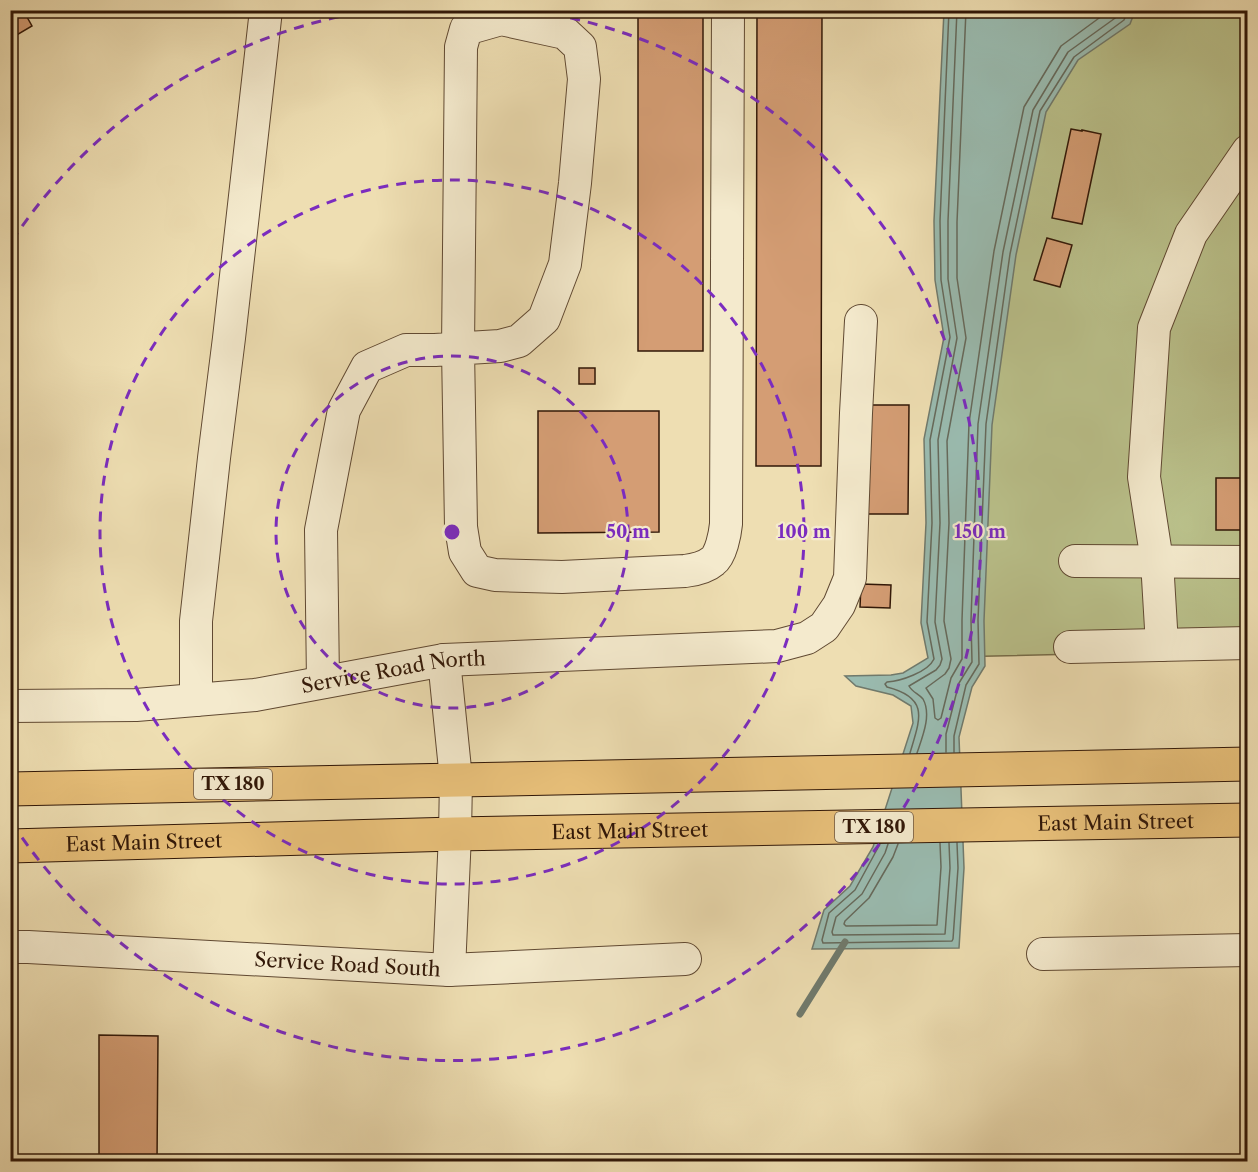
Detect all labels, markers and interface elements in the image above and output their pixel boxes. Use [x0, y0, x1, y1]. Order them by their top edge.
text: 50 m [606, 521, 650, 543]
text: 100 m [777, 521, 831, 543]
text: 150 m [954, 521, 1006, 543]
centre of rings [442, 522, 462, 542]
street label: Service Road North [299, 646, 487, 698]
road number: TX 180 [194, 769, 272, 799]
street label: East Main Street [1037, 809, 1194, 836]
road number: TX 180 [835, 812, 913, 842]
street label: East Main Street [551, 818, 708, 844]
street label: East Main Street [65, 828, 223, 856]
street label: Service Road South [254, 947, 442, 982]

